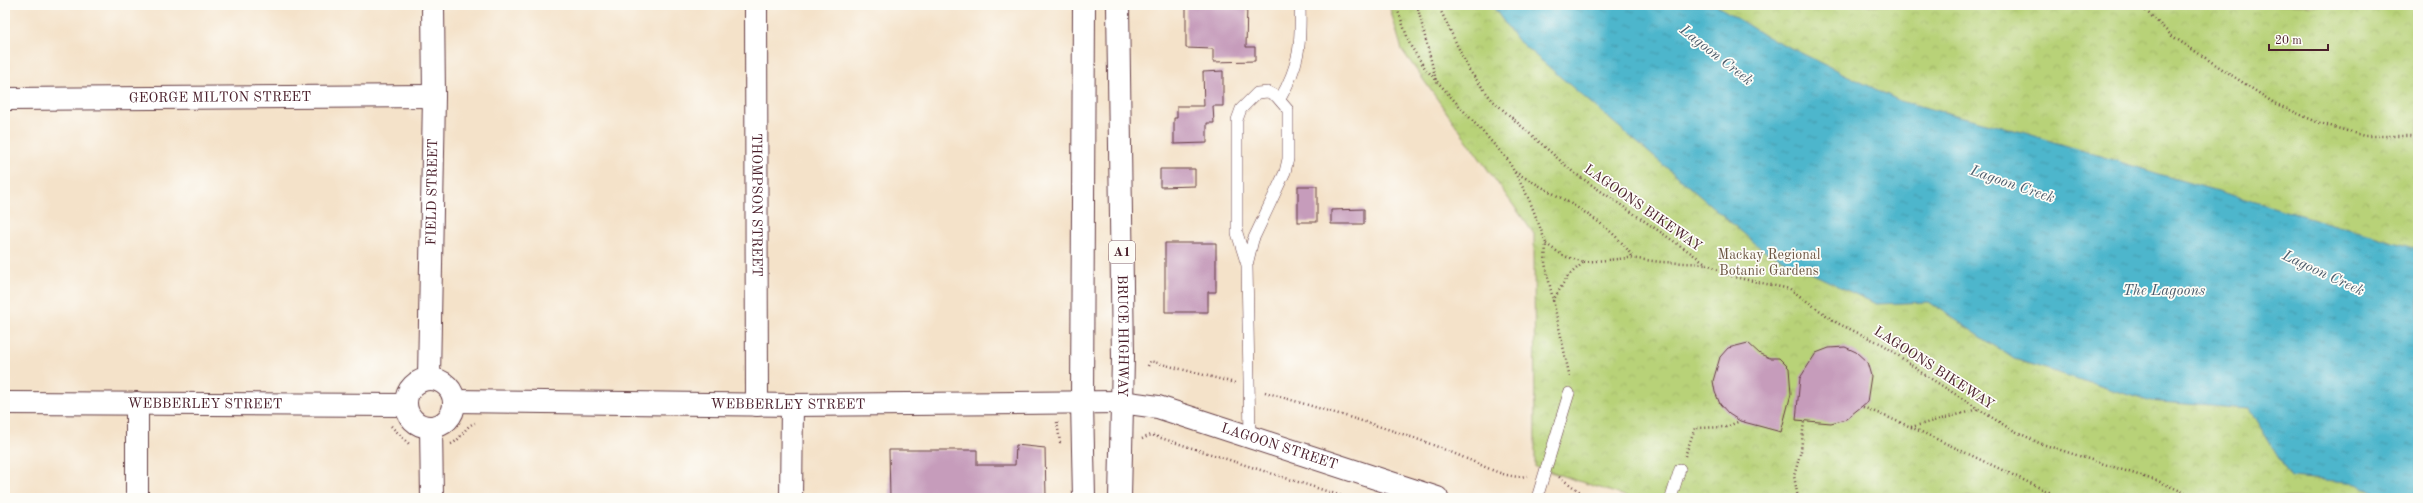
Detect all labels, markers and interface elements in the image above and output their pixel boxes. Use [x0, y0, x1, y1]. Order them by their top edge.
water label: Lagoon Creek [1676, 22, 1755, 89]
scale bar [2269, 26, 2328, 52]
text: 20 m [2275, 35, 2302, 47]
street label: GEORGE MILTON STREET [129, 90, 311, 105]
street label: THOMPSON STREET [749, 133, 764, 277]
street label: FIELD STREET [424, 138, 440, 246]
street label: LAGOONS BIKEWAY [1582, 162, 1704, 254]
water label: Lagoon Creek [1967, 163, 2056, 206]
road number: A1 [1109, 241, 1135, 263]
park label: Mackay Regional Botanic Gardens [1717, 248, 1821, 278]
water label: Lagoon Creek [2279, 248, 2366, 299]
street label: BRUCE HIGHWAY [1115, 275, 1130, 397]
water label: The Lagoons [2123, 284, 2205, 299]
street label: LAGOONS BIKEWAY [1871, 324, 1997, 412]
street label: WEBBERLEY STREET [128, 397, 282, 411]
street label: WEBBERLEY STREET [710, 397, 865, 412]
street label: LAGOON STREET [1219, 421, 1339, 472]

